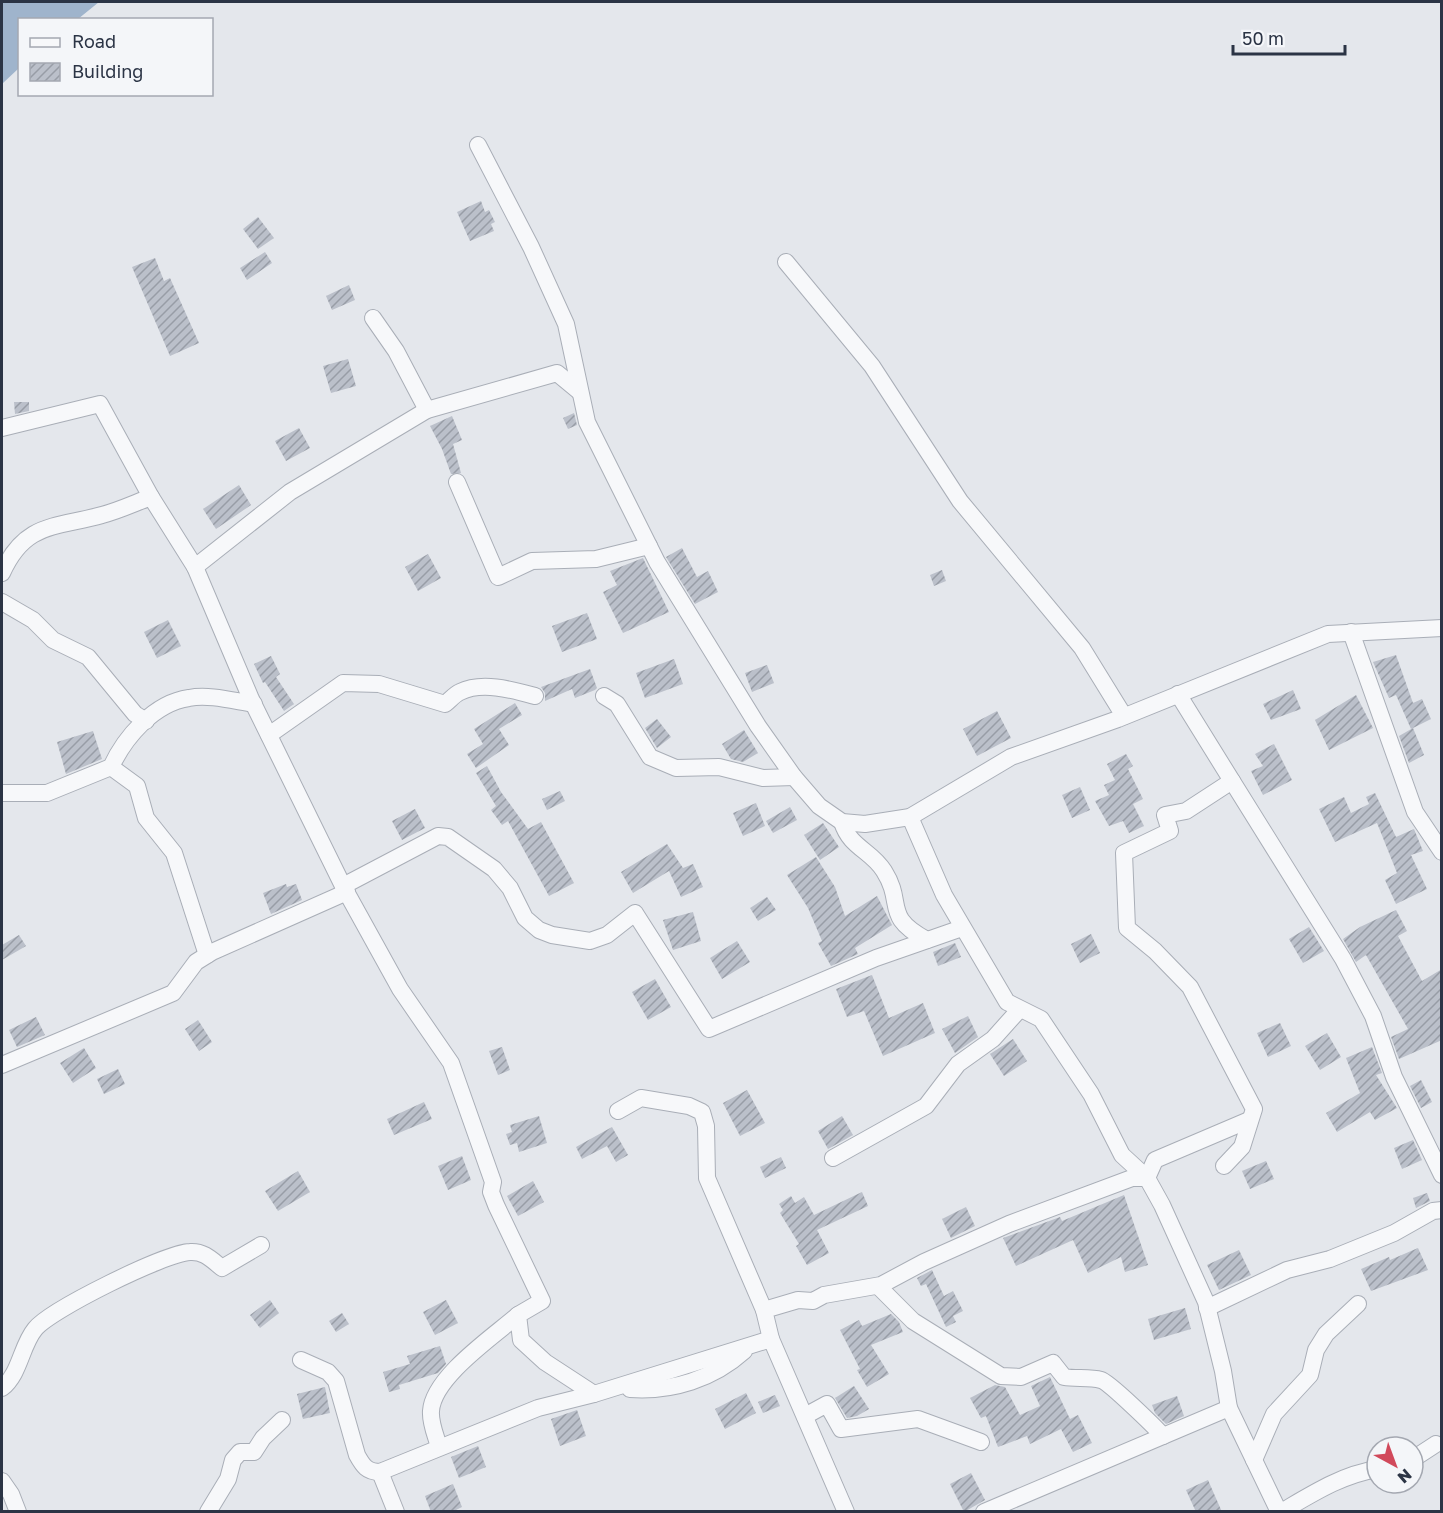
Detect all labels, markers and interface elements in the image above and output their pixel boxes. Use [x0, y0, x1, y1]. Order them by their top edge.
legend [18, 18, 213, 96]
scale bar [1233, 18, 1346, 56]
text: 50 m [1242, 27, 1284, 49]
text: Road [72, 30, 116, 52]
text: Building [72, 60, 143, 82]
north arrow [1365, 1435, 1425, 1495]
text: N [1394, 1465, 1416, 1488]

